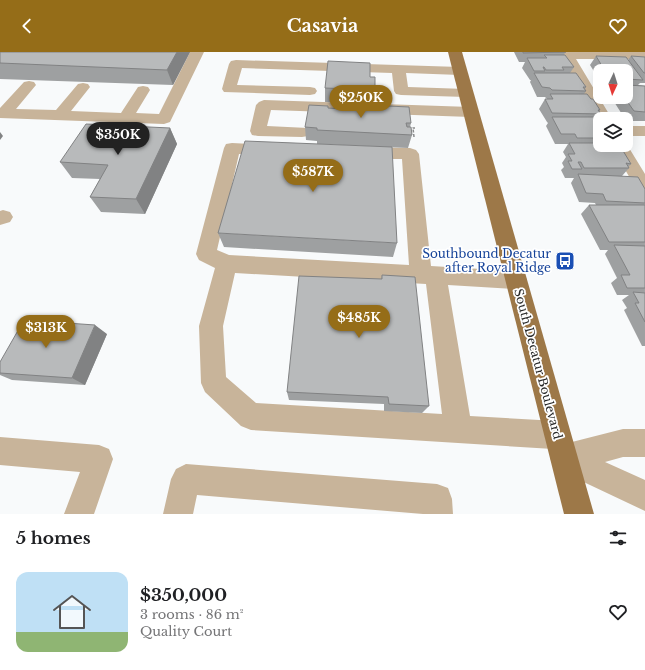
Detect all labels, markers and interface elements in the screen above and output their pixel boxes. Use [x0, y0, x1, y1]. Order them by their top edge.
icon: back [16, 15, 38, 37]
text: Casavia [287, 15, 358, 37]
icon: heart [607, 15, 629, 37]
north arrow [593, 64, 633, 104]
map controls [593, 64, 633, 152]
pin: $250K [333, 85, 389, 119]
text: $250K [338, 89, 384, 106]
button: layers [593, 112, 633, 152]
pin: $350K [90, 122, 146, 156]
text: $350K [96, 126, 140, 143]
pin: $587K [285, 159, 341, 193]
text: $587K [292, 163, 334, 180]
place label: Southbound Decatur after Royal Ridge [422, 246, 551, 275]
bus stop icon: Southbound Decatur after Royal Ridge [554, 250, 576, 272]
street label: South Decatur Boulevard [511, 287, 566, 441]
pin: $485K [331, 305, 387, 339]
text: $485K [337, 309, 381, 326]
pin: $313K [18, 315, 74, 349]
text: $313K [25, 319, 67, 336]
icon: filters [607, 527, 629, 549]
text: 5 homes [16, 528, 91, 549]
text: $350,000 [140, 585, 227, 606]
icon: home [48, 588, 96, 636]
icon: heart [607, 601, 629, 623]
text: 3 rooms · 86 m² [140, 606, 243, 623]
text: Quality Court [140, 623, 232, 640]

